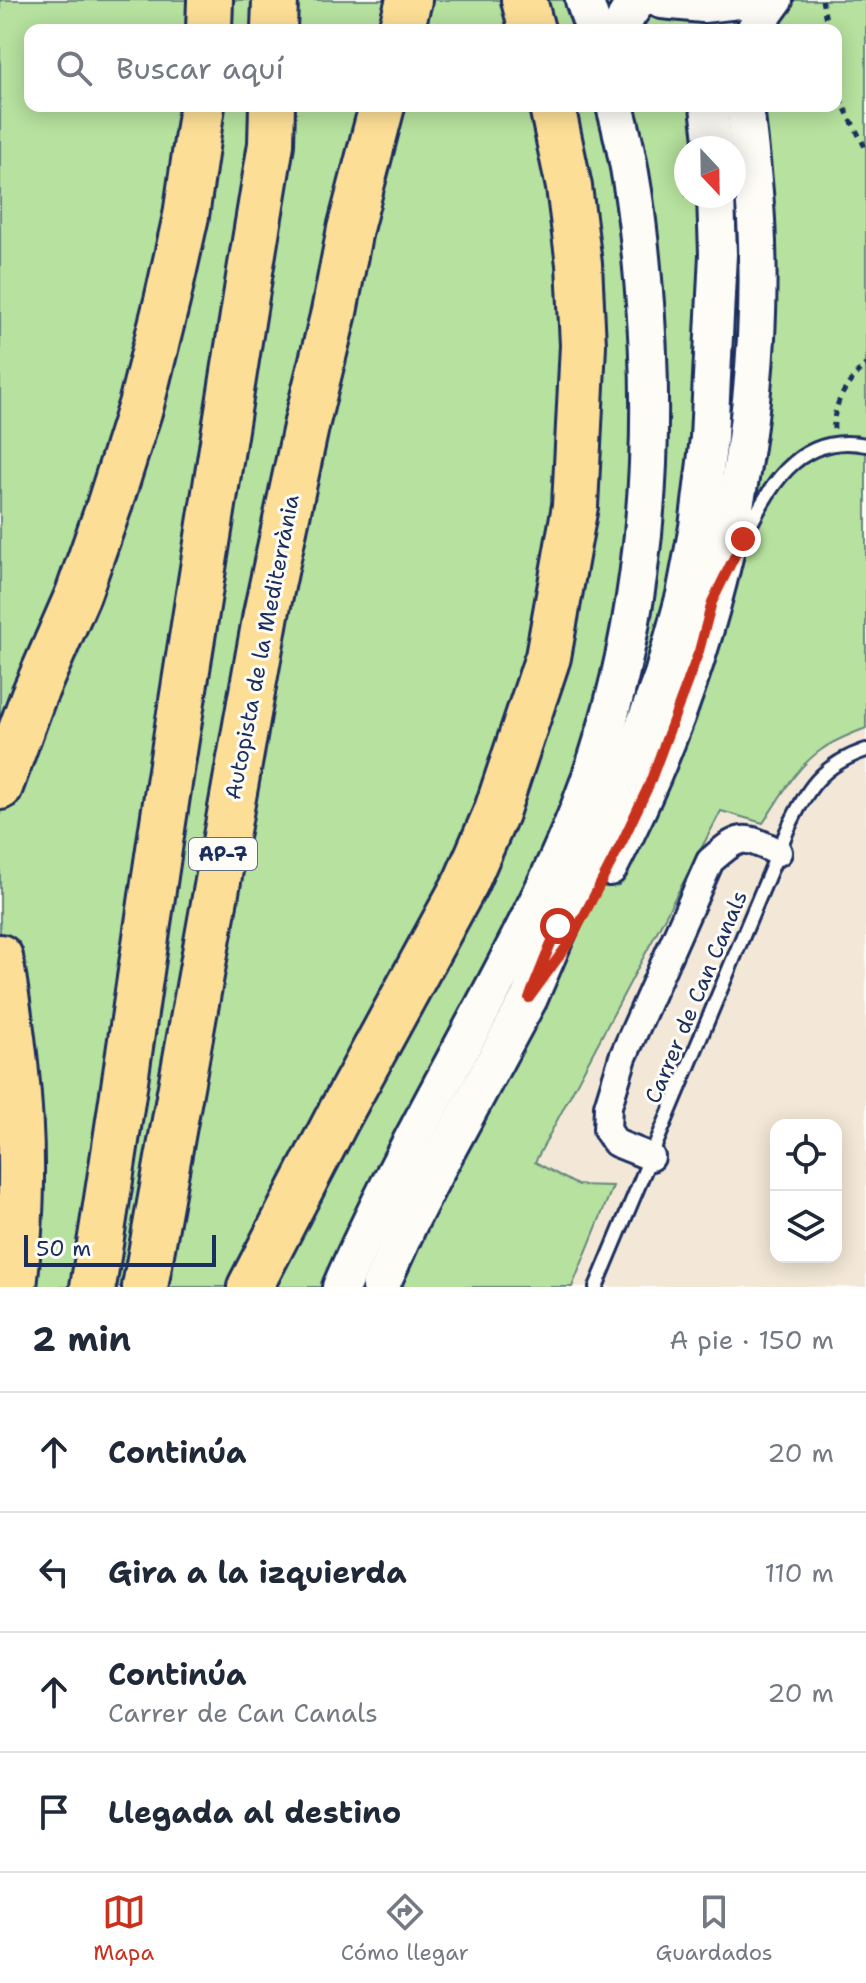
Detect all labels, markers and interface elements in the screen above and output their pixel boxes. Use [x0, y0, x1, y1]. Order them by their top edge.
search box [24, 24, 842, 112]
icon: search [52, 46, 96, 90]
text: Buscar aquí [116, 48, 284, 89]
north arrow [674, 136, 746, 208]
street label: Autopista de la Mediterrània [218, 492, 306, 802]
route end [725, 521, 761, 557]
road number: AP-7 [189, 838, 257, 870]
street label: Carrer de Can Canals [638, 886, 754, 1108]
route start [540, 908, 576, 944]
map controls [770, 1119, 842, 1263]
button: locate [770, 1119, 842, 1191]
button: layers [770, 1191, 842, 1263]
scale bar [24, 1231, 216, 1267]
text: 50 m [36, 1234, 91, 1263]
text: 2 min [32, 1316, 131, 1362]
text: A pie · 150 m [670, 1322, 834, 1357]
icon: ahead [32, 1430, 76, 1474]
text: Continúa [108, 1432, 247, 1473]
text: 20 m [767, 1435, 834, 1470]
icon: left [32, 1550, 76, 1594]
text: Gira a la izquierda [108, 1552, 407, 1593]
text: 110 m [764, 1555, 834, 1590]
text: Continúa [108, 1654, 247, 1695]
icon: ahead [32, 1670, 76, 1714]
text: 20 m [767, 1675, 834, 1710]
text: Carrer de Can Canals [108, 1695, 378, 1730]
icon: arrive [32, 1790, 76, 1834]
text: Llegada al destino [108, 1792, 401, 1833]
tab: Mapa [93, 1890, 154, 1967]
tab: Cómo llegar [341, 1890, 469, 1967]
tab: Guardados [656, 1890, 773, 1967]

